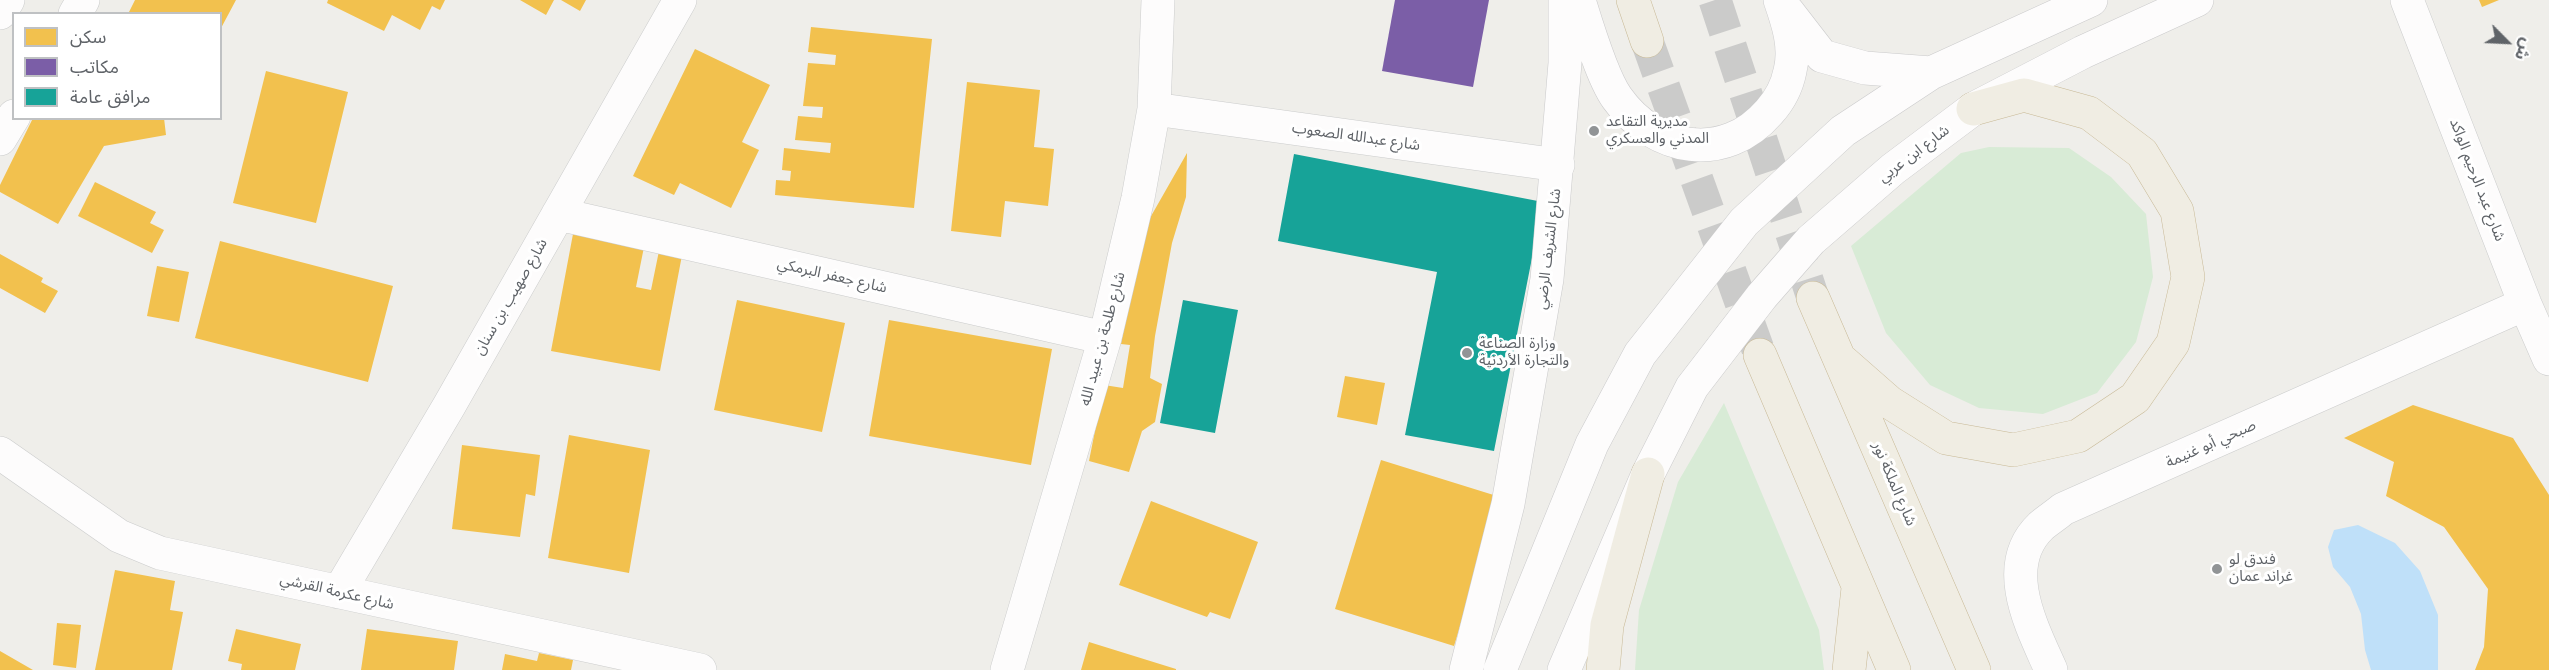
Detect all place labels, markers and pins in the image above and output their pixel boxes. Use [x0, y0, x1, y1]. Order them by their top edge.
place label: مديرية التقاعد المدني والعسكري [1606, 113, 1709, 148]
marker: مديرية التقاعد المدني والعسكري [1587, 124, 1601, 138]
place label: وزارة الصناعة والتجارة الأردنية [1479, 335, 1569, 370]
marker: وزارة الصناعة والتجارة الأردنية [1460, 346, 1474, 360]
place label: فندق لو غراند عمان [2229, 551, 2293, 586]
marker: فندق لو غراند عمان [2210, 562, 2224, 576]

